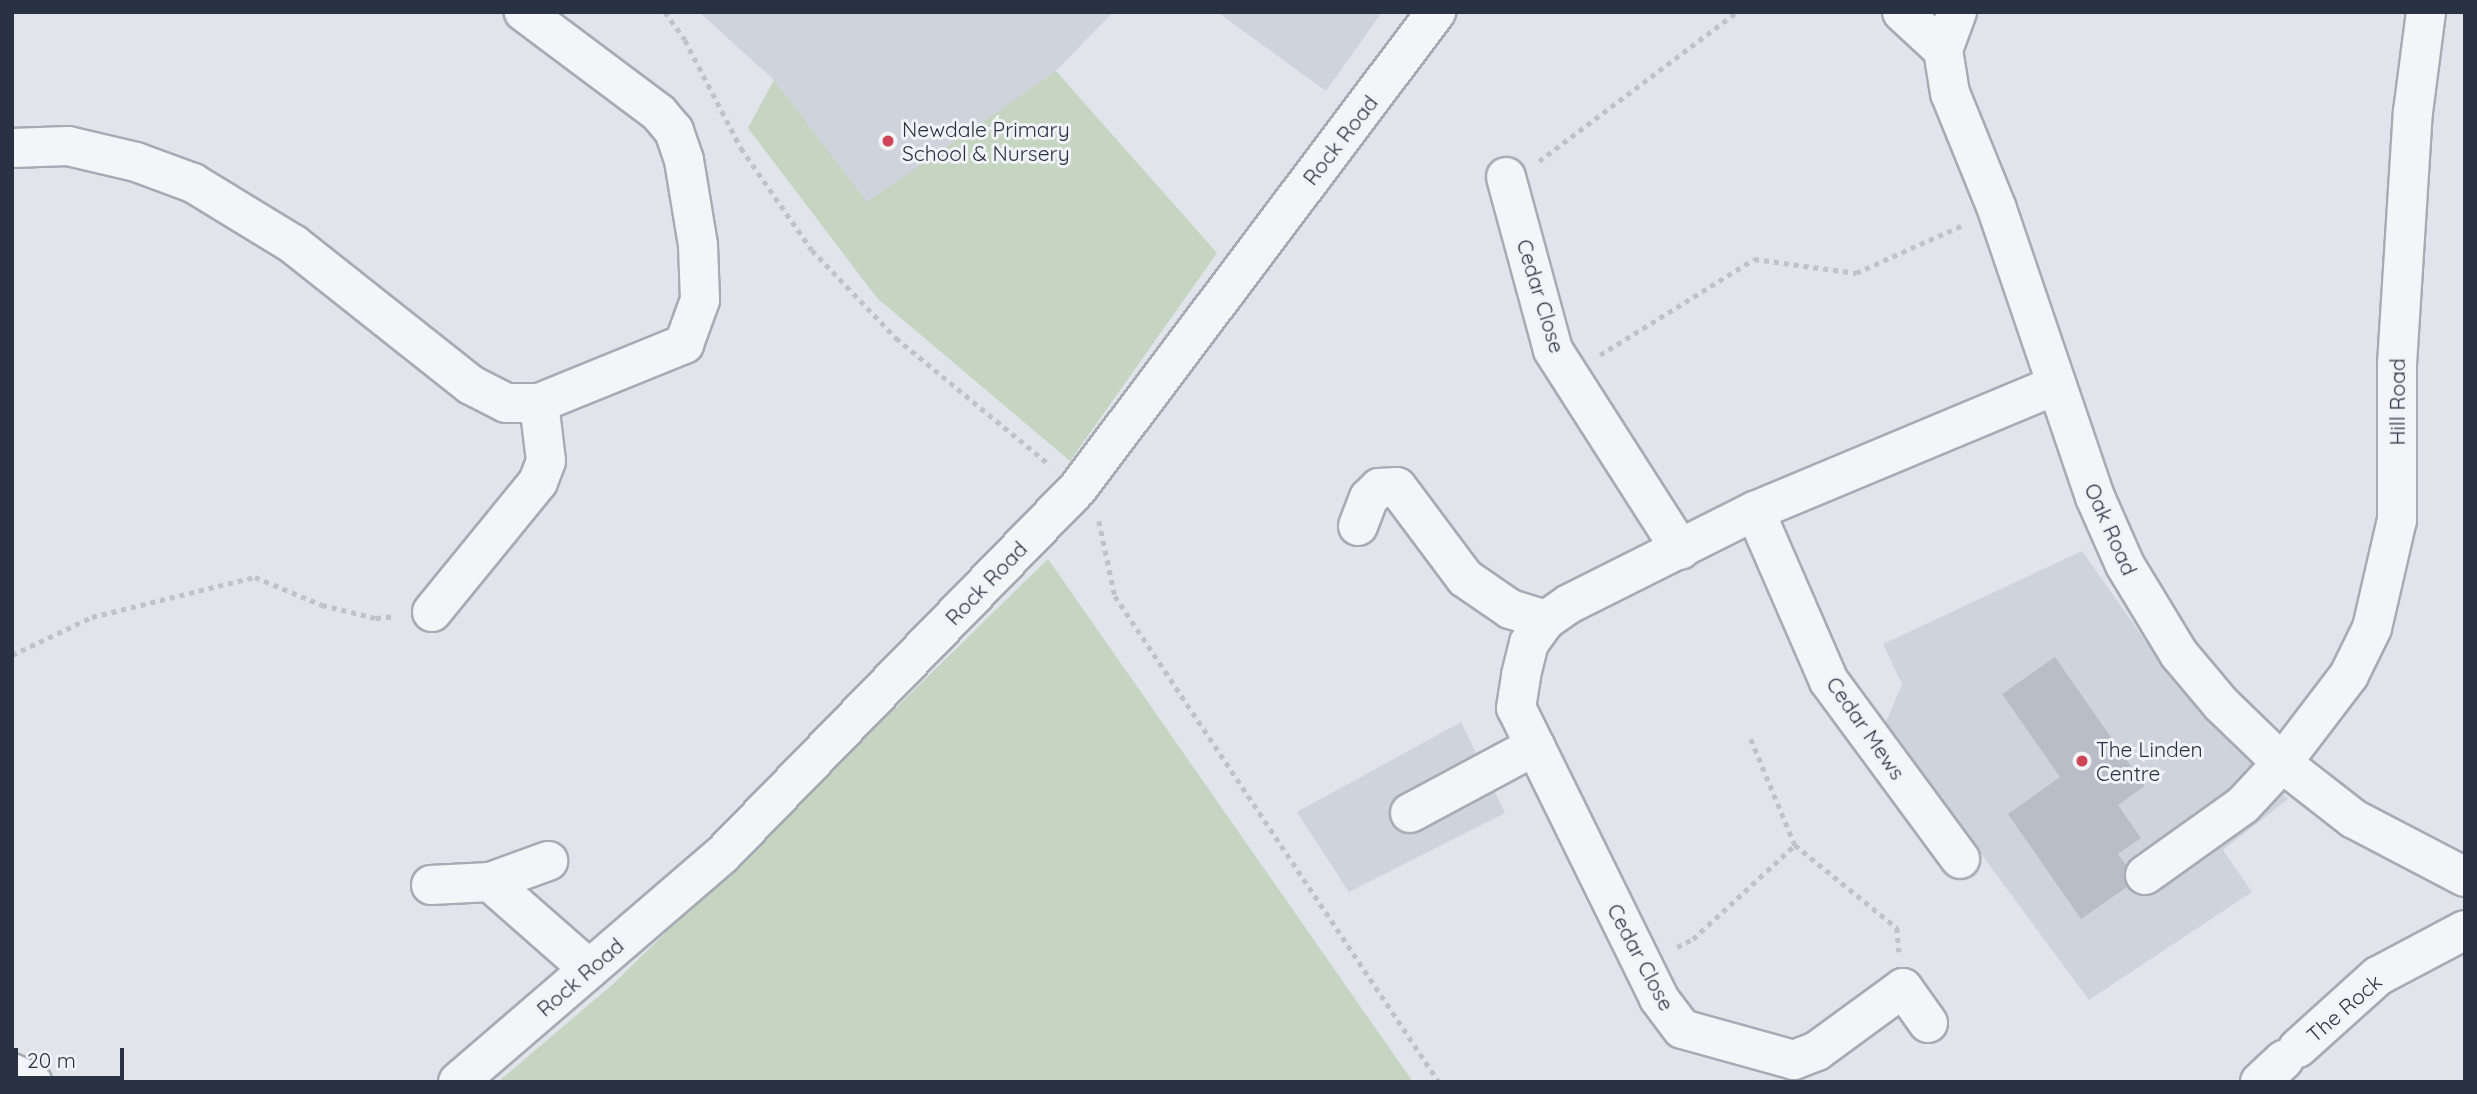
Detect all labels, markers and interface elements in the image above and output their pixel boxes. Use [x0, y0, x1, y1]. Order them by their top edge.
street label: Rock Road [1297, 90, 1383, 190]
place label: Newdale Primary School & Nursery [902, 116, 1070, 166]
marker: Newdale Primary School & Nursery [880, 133, 896, 149]
street label: Cedar Close [1512, 236, 1570, 356]
street label: Hill Road [2384, 358, 2410, 446]
street label: Oak Road [2080, 479, 2142, 579]
street label: Rock Road [940, 536, 1032, 630]
street label: Cedar Mews [1821, 672, 1911, 784]
place label: The Linden Centre [2096, 736, 2203, 786]
marker: The Linden Centre [2074, 753, 2090, 769]
street label: Cedar Close [1602, 899, 1680, 1015]
street label: Rock Road [532, 933, 628, 1021]
street label: The Rock [2301, 969, 2387, 1047]
scale bar [18, 1034, 128, 1078]
text: 20 m [27, 1047, 76, 1073]

